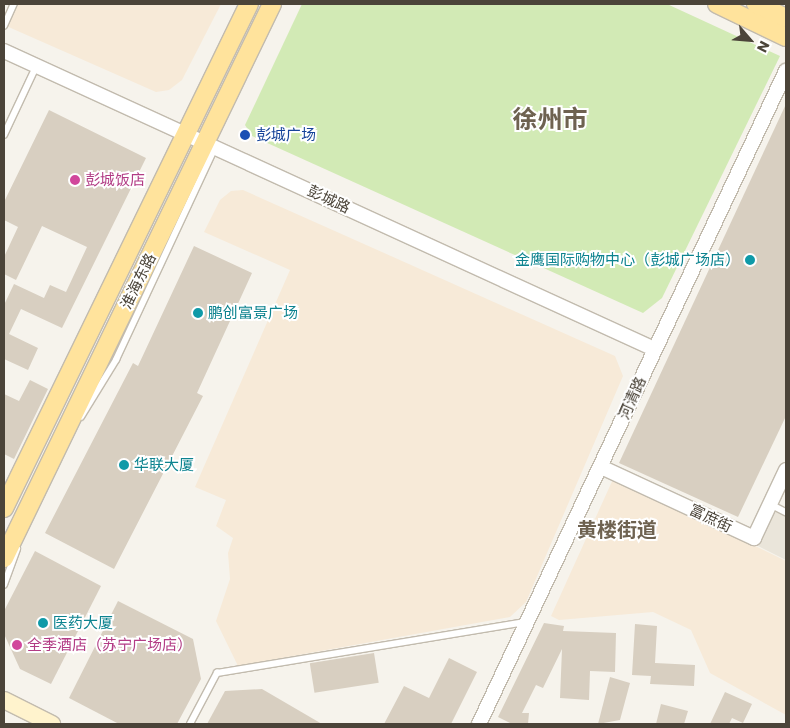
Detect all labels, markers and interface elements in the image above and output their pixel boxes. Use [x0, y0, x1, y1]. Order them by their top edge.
north arrow [725, 15, 775, 65]
text: N [752, 38, 775, 56]
district label: 徐州市 [513, 105, 587, 135]
place label: 彭城广场 [256, 126, 316, 144]
marker: 彭城广场 [238, 128, 252, 142]
place label: 彭城饭店 [85, 171, 145, 189]
marker: 彭城饭店 [69, 174, 81, 186]
street label: 彭城路 [305, 181, 353, 217]
street label: 淮海东路 [117, 250, 159, 312]
place label: 金鹰国际购物中心（彭城广场店） [515, 251, 740, 269]
marker: 金鹰国际购物中心（彭城广场店） [744, 254, 756, 266]
place label: 鹏创富景广场 [208, 304, 298, 322]
marker: 鹏创富景广场 [192, 307, 204, 319]
street label: 河清路 [615, 374, 649, 422]
place label: 华联大厦 [134, 456, 194, 474]
marker: 华联大厦 [118, 459, 130, 471]
street label: 富庶街 [687, 500, 735, 536]
district label: 黄楼街道 [577, 518, 657, 542]
place label: 医药大厦 [53, 614, 113, 632]
marker: 医药大厦 [37, 617, 49, 629]
place label: 全季酒店（苏宁广场店） [27, 636, 192, 654]
marker: 全季酒店（苏宁广场店） [11, 639, 23, 651]

